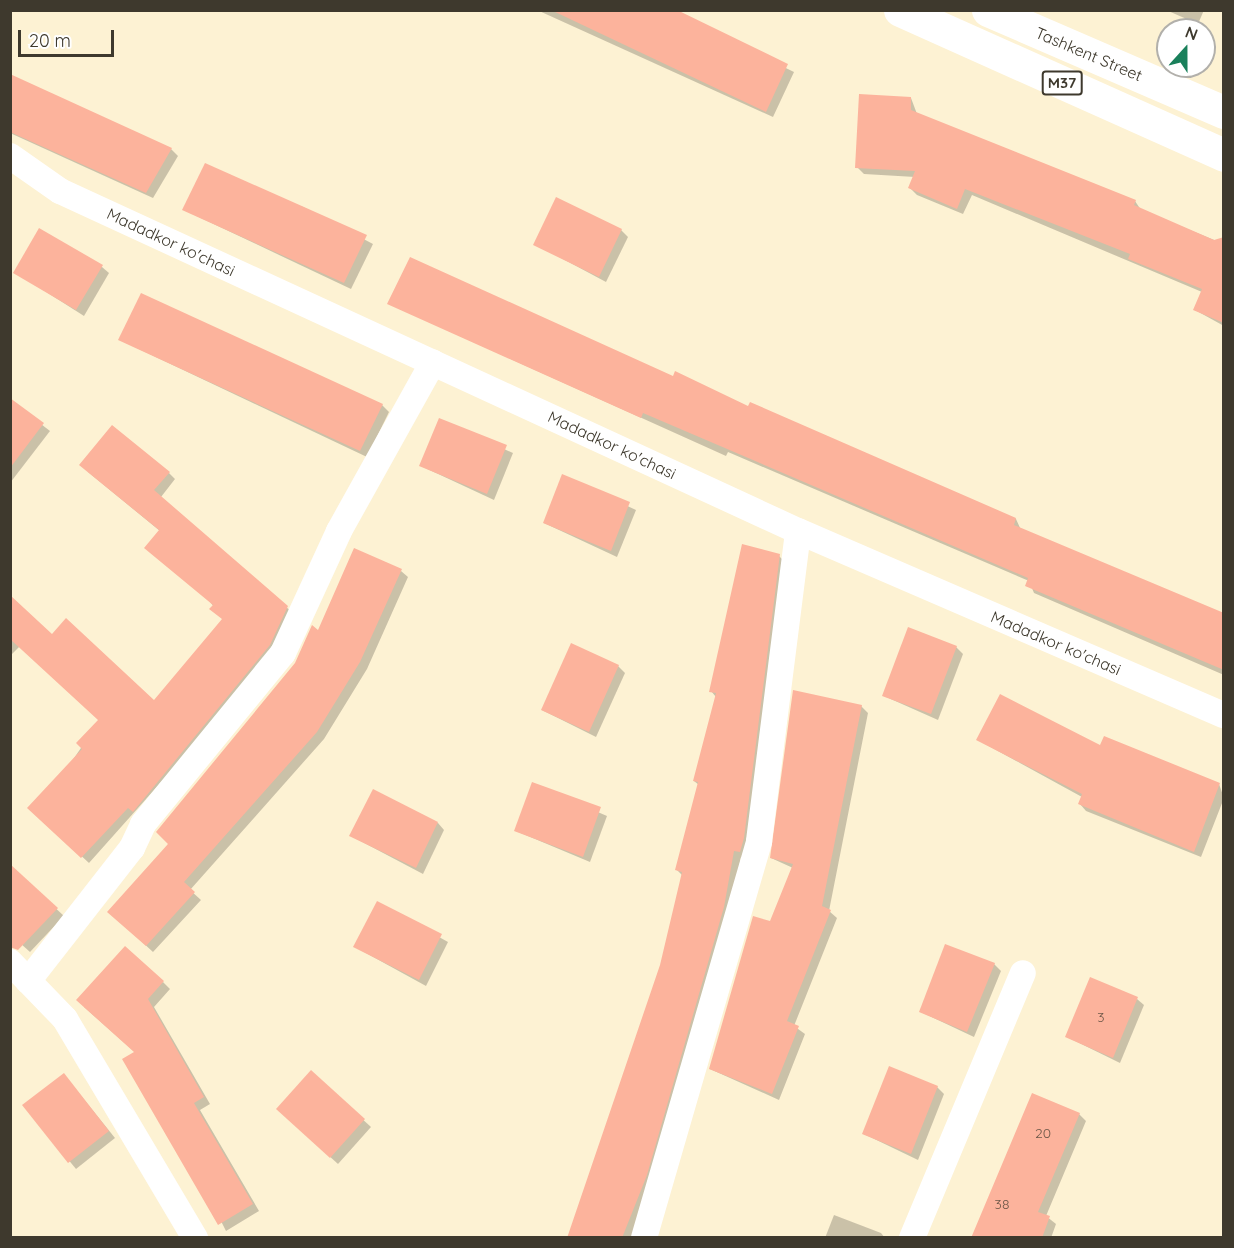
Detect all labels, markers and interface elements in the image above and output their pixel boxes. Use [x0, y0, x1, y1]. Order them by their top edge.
scale bar [21, 18, 117, 56]
north arrow [1156, 18, 1216, 78]
text: N [1183, 22, 1201, 45]
street label: Tashkent Street [1033, 23, 1145, 85]
text: 20 m [29, 29, 71, 52]
road number: M37 [1041, 71, 1083, 95]
street label: Madadkor ko'chasi [104, 204, 238, 280]
street label: Madadkor ko'chasi [545, 407, 679, 483]
street label: Madadkor ko'chasi [988, 607, 1124, 679]
house number: 3 [1097, 1009, 1105, 1025]
house number: 20 [1035, 1125, 1051, 1141]
house number: 38 [995, 1196, 1009, 1212]

